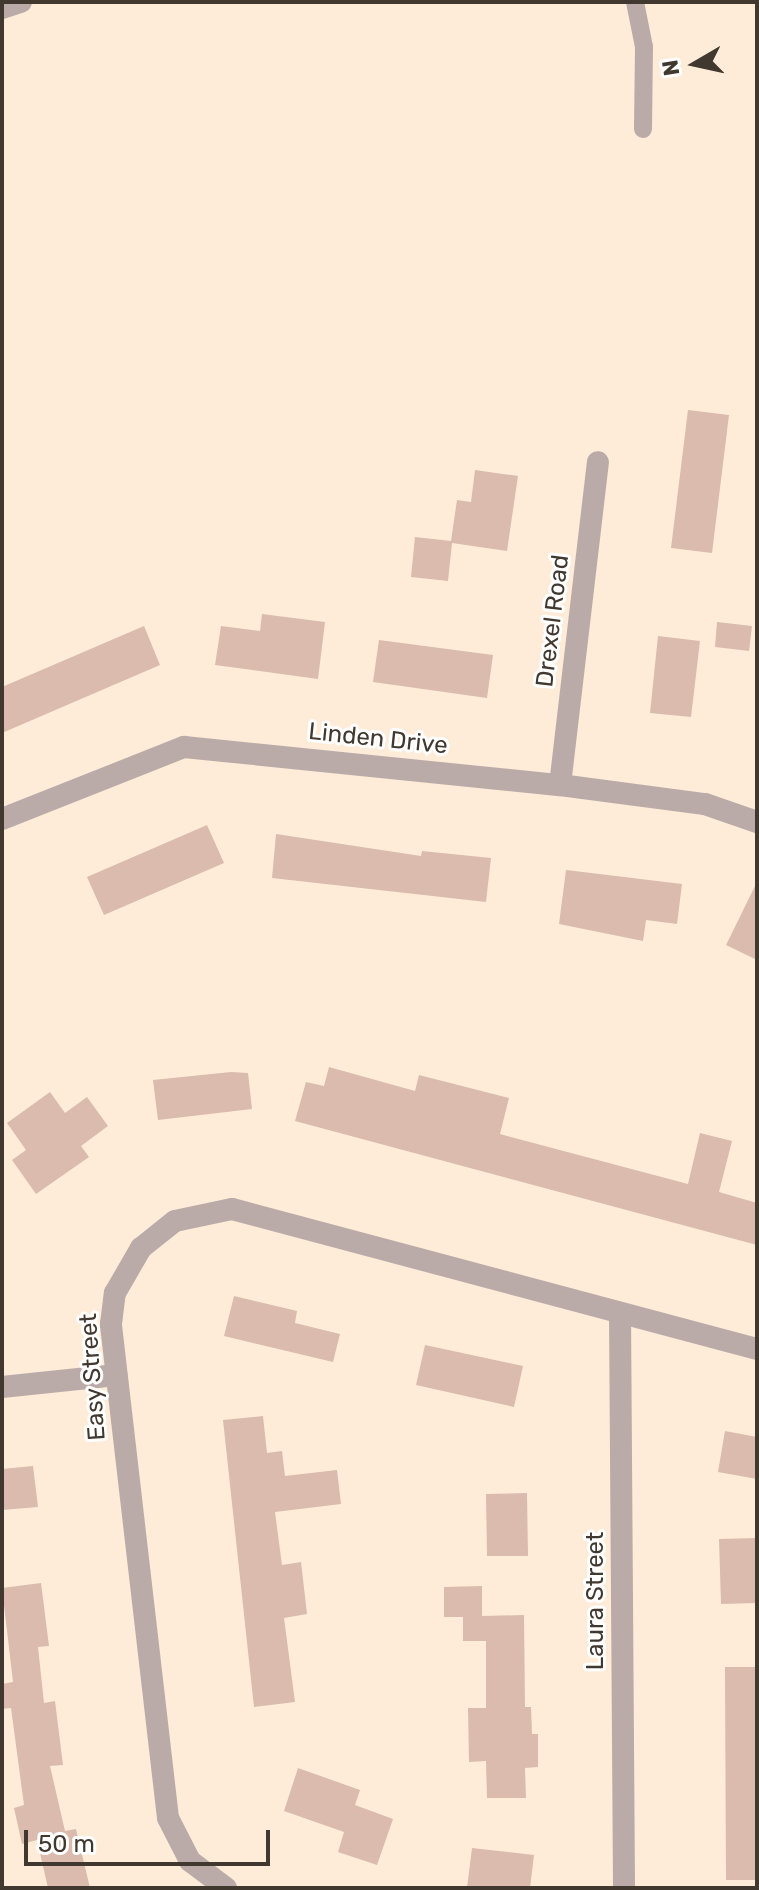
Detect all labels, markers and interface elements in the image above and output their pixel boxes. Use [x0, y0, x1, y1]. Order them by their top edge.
north arrow [655, 24, 735, 104]
text: N [656, 58, 685, 78]
street label: Drexel Road [531, 553, 575, 689]
street label: Linden Drive [307, 717, 449, 761]
street label: Easy Street [74, 1312, 112, 1442]
street label: Laura Street [582, 1532, 610, 1670]
scale bar [28, 1814, 274, 1864]
text: 50 m [38, 1830, 95, 1858]

